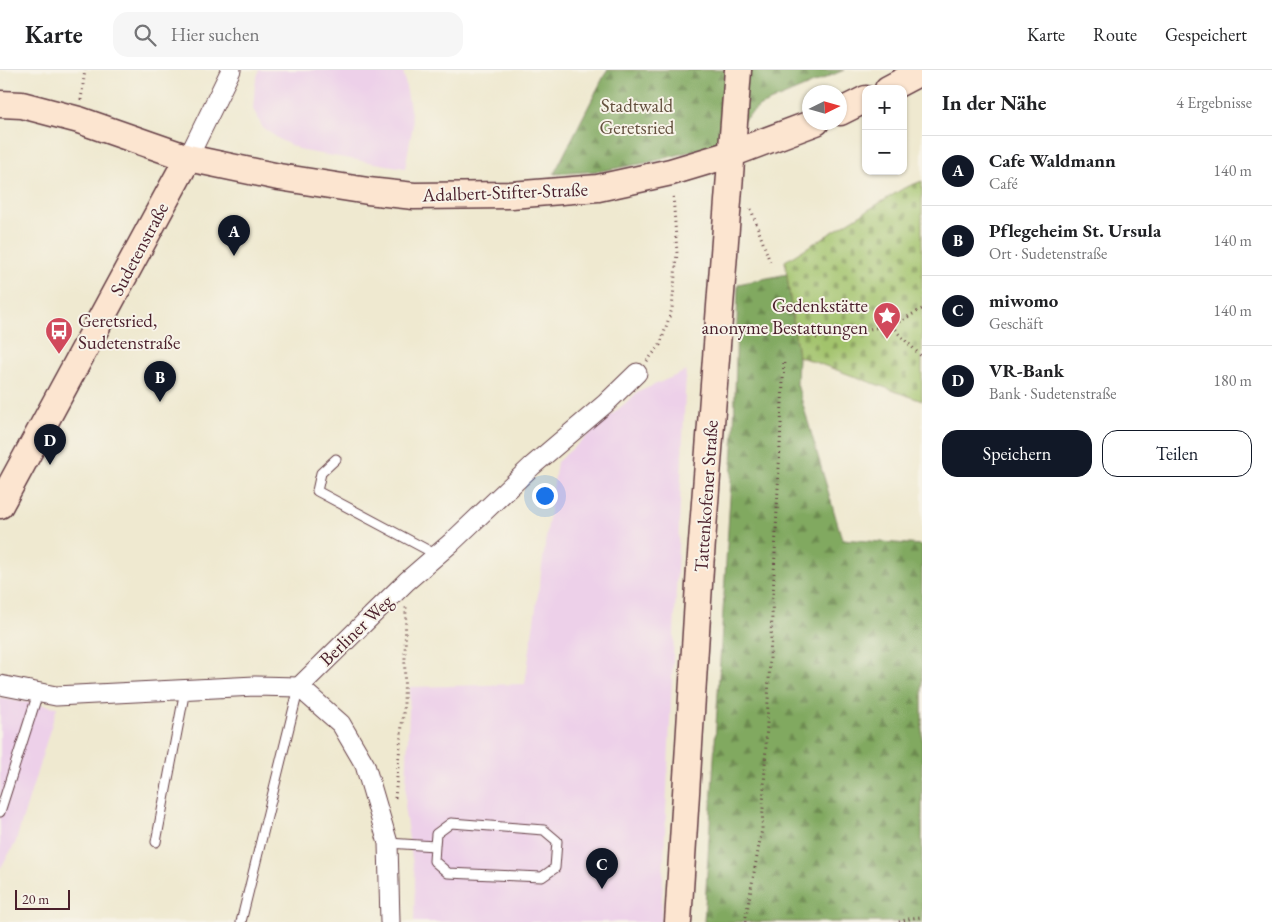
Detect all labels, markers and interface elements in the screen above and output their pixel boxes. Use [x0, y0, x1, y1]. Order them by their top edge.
search box [113, 12, 463, 57]
text: Karte [25, 19, 83, 50]
icon: search [131, 21, 159, 49]
text: Hier suchen [171, 22, 260, 47]
text: Karte [1027, 23, 1065, 46]
text: Route [1093, 23, 1137, 46]
text: Gespeichert [1165, 23, 1247, 46]
north arrow [802, 85, 847, 130]
map controls [862, 85, 907, 175]
button: + [862, 85, 907, 130]
text: In der Nähe [942, 89, 1047, 116]
text: 4 Ergebnisse [1176, 92, 1252, 113]
park label: Stadtwald Geretsried [600, 93, 675, 140]
button: − [862, 130, 907, 175]
text: Cafe Waldmann [989, 148, 1116, 173]
text: A [952, 160, 964, 181]
text: 140 m [1213, 160, 1252, 181]
text: Café [989, 173, 1018, 194]
street label: Adalbert-Stifter-Straße [421, 177, 588, 207]
street label: Sudetenstraße [104, 198, 174, 300]
pin: A [218, 215, 250, 256]
text: Pflegeheim St. Ursula [989, 218, 1161, 243]
text: B [953, 230, 963, 251]
text: 140 m [1213, 230, 1252, 251]
text: Ort · Sudetenstraße [989, 243, 1107, 264]
text: miwomo [989, 288, 1058, 313]
place label: Gedenkstätte anonyme Bestattungen [701, 293, 868, 340]
text: C [952, 300, 964, 321]
text: 140 m [1213, 300, 1252, 321]
place icon: Gedenkstätte anonyme Bestattungen [872, 301, 902, 340]
place label: Geretsried, Sudetenstraße [78, 308, 180, 355]
text: Geschäft [989, 313, 1043, 334]
bus stop icon: Geretsried, Sudetenstraße [44, 316, 74, 355]
text: VR-Bank [989, 358, 1064, 383]
pin: B [144, 361, 176, 402]
text: D [952, 370, 964, 391]
text: 180 m [1213, 370, 1252, 391]
text: Bank · Sudetenstraße [989, 383, 1116, 404]
street label: Tattenkofener Straße [688, 419, 724, 573]
pin: D [34, 424, 66, 465]
button: Speichern [942, 430, 1092, 477]
button: Teilen [1102, 430, 1252, 477]
your location [532, 483, 558, 509]
street label: Berliner Weg [314, 588, 399, 671]
pin: C [586, 848, 618, 889]
scale bar [15, 887, 70, 910]
text: 20 m [22, 890, 49, 908]

